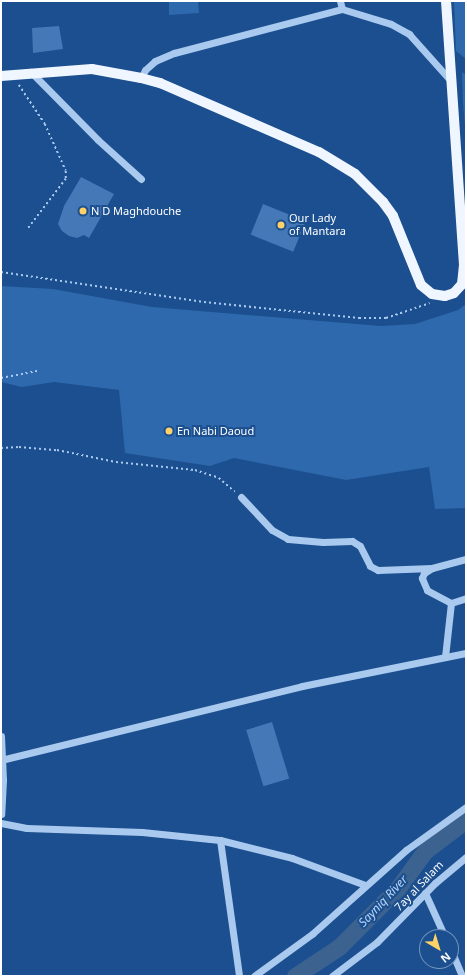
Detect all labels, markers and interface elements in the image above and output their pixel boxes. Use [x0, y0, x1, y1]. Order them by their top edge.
place label: N D Maghdouche [91, 204, 181, 218]
marker: N D Maghdouche [78, 206, 88, 216]
place label: Our Lady of Mantara [289, 212, 346, 238]
marker: Our Lady of Mantara [276, 220, 286, 230]
place label: En Nabi Daoud [177, 424, 254, 438]
marker: En Nabi Daoud [164, 426, 174, 436]
street label: 7ay al Salam [392, 858, 446, 914]
water label: Sayniq River [356, 872, 410, 930]
north arrow [419, 929, 459, 969]
text: N [438, 949, 454, 967]

